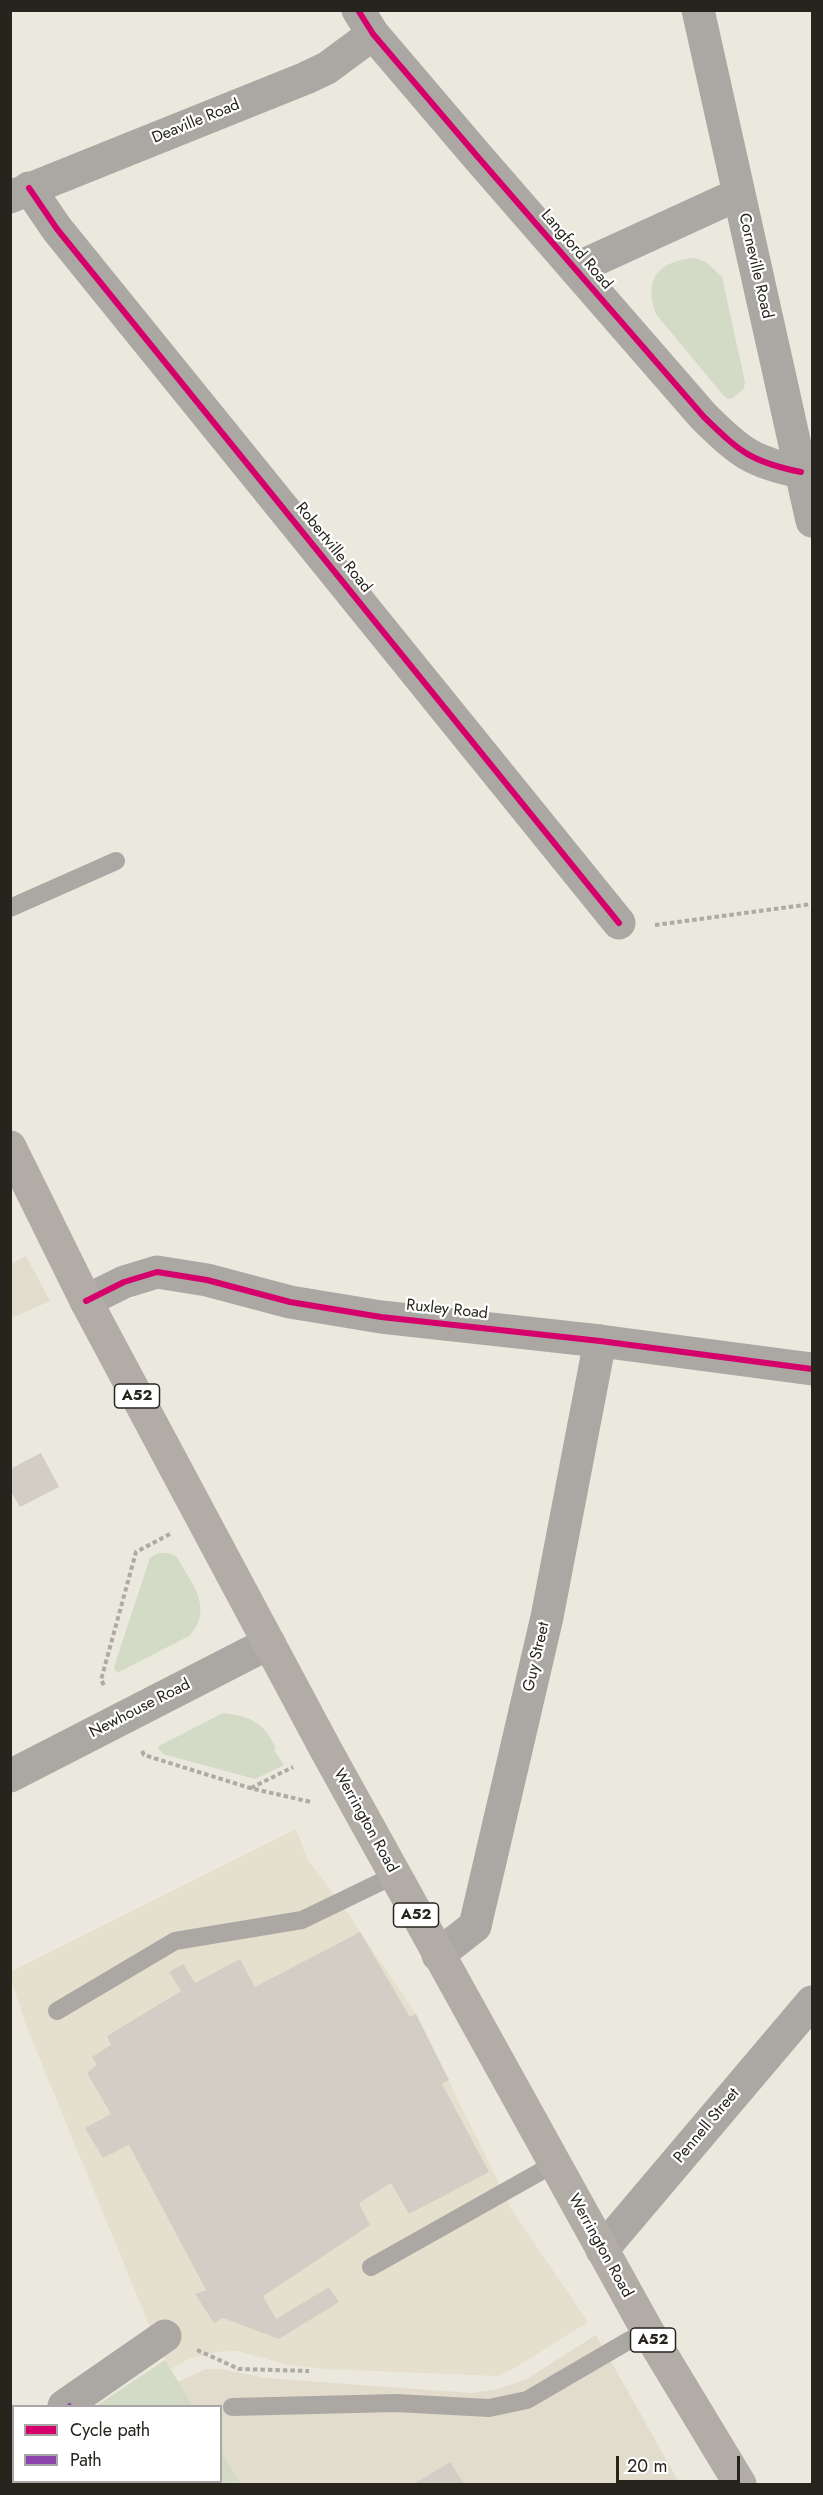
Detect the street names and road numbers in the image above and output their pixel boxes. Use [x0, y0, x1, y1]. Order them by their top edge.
street label: Deaville Road [149, 96, 243, 148]
street label: Langford Road [536, 206, 616, 294]
street label: Corneville Road [734, 211, 776, 321]
street label: Robertville Road [291, 499, 375, 597]
street label: Ruxley Road [405, 1296, 489, 1324]
road number: A52 [114, 1384, 160, 1408]
street label: Guy Street [520, 1620, 554, 1694]
street label: Newhouse Road [86, 1675, 194, 1743]
street label: Werrington Road [329, 1766, 401, 1876]
road number: A52 [394, 1903, 438, 1927]
street label: Pennell Street [670, 2085, 744, 2167]
street label: Werrington Road [564, 2191, 636, 2301]
road number: A52 [630, 2328, 676, 2352]

